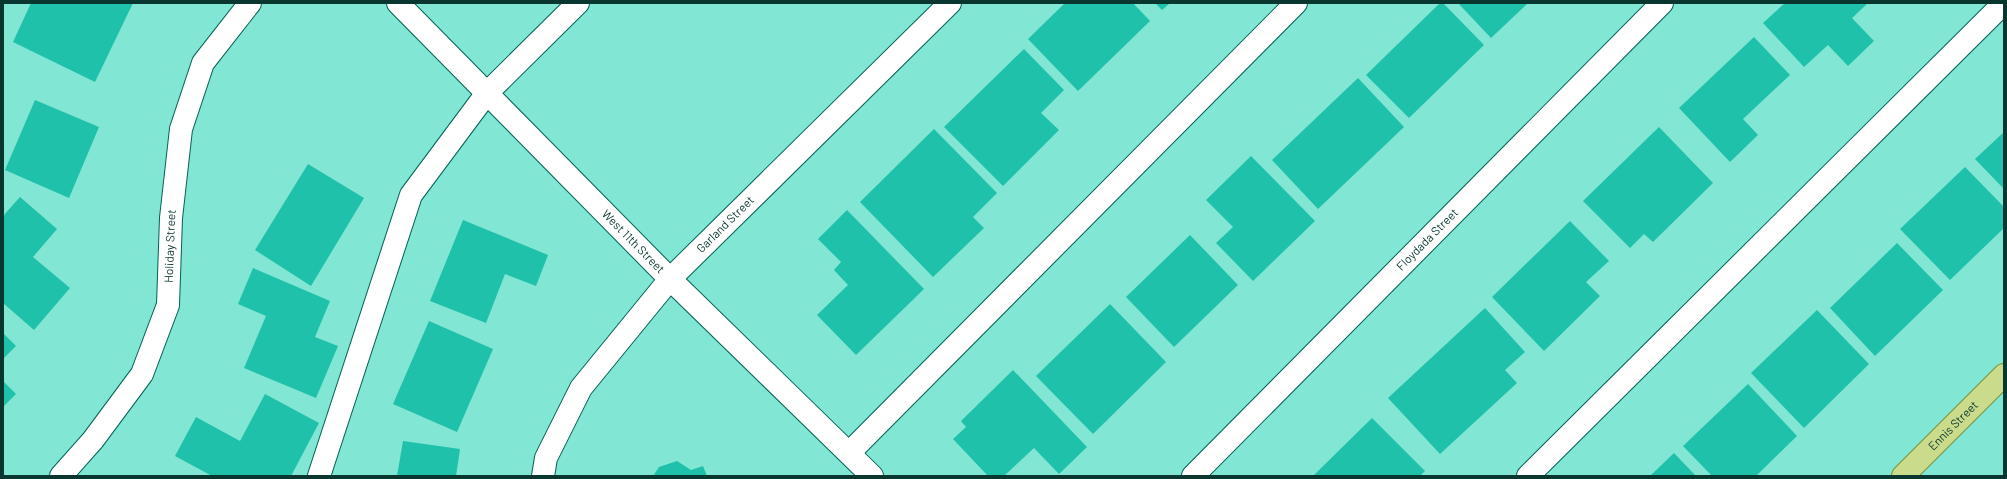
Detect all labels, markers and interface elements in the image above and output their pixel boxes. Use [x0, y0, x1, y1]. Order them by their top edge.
street label: Garland Street [693, 192, 756, 255]
street label: Floydada Street [1393, 205, 1461, 273]
street label: West 11th Street [600, 206, 668, 275]
street label: Holiday Street [161, 209, 178, 283]
street label: Ennis Street [1925, 397, 1980, 453]

